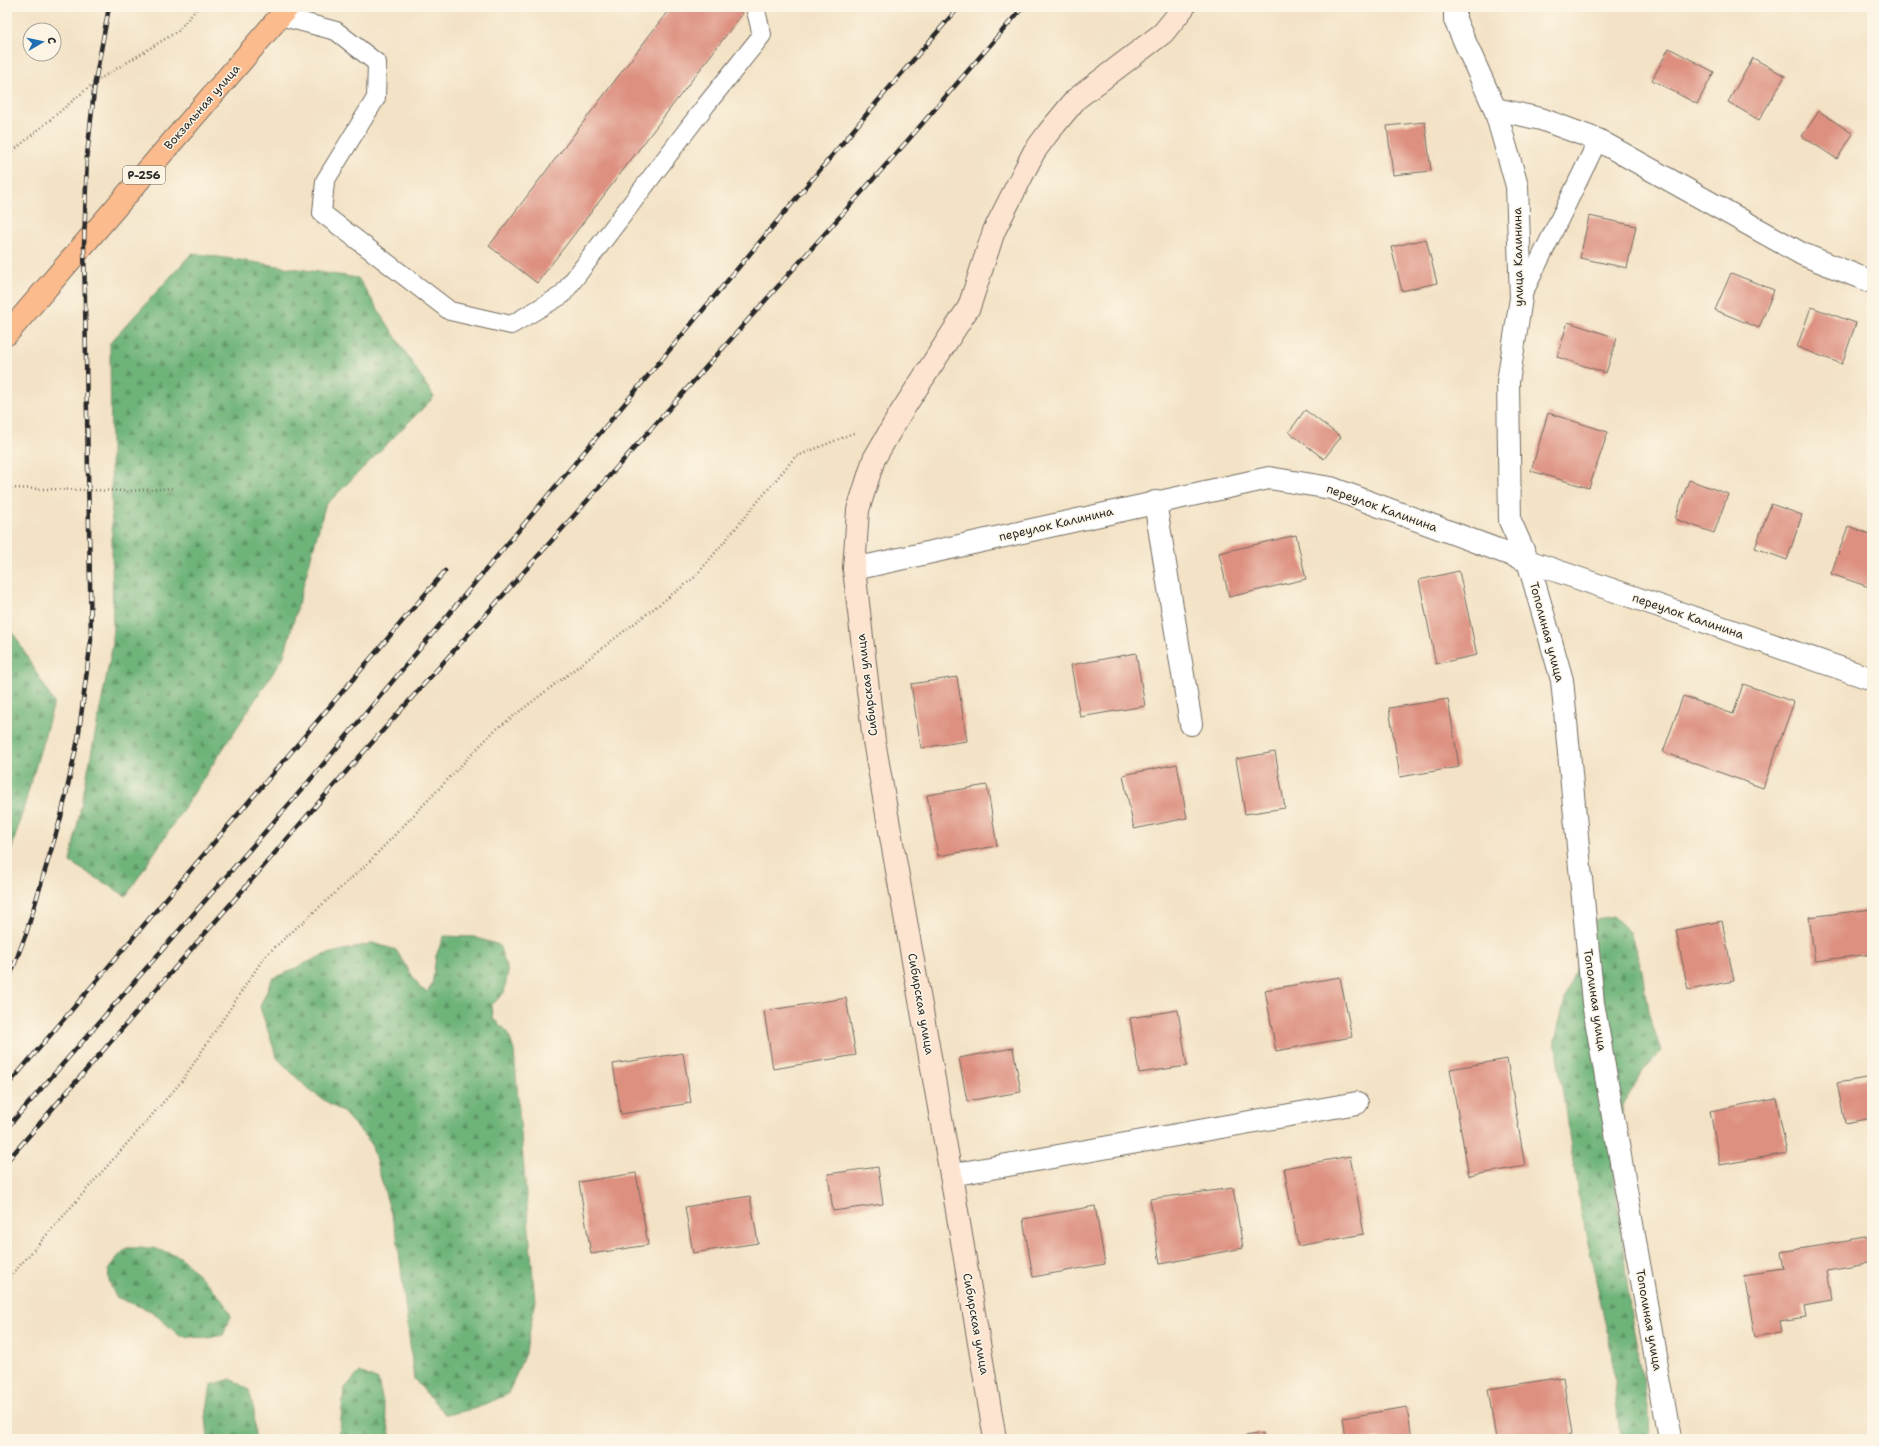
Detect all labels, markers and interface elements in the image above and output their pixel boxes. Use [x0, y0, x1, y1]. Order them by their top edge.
north arrow [22, 22, 62, 62]
text: С [43, 36, 59, 45]
street label: Вокзальная улица [160, 60, 244, 153]
road number: Р-256 [123, 166, 165, 184]
street label: улица Калинина [1509, 207, 1527, 307]
street label: переулок Калинина [1324, 480, 1440, 536]
street label: переулок Калинина [997, 503, 1115, 545]
street label: Тополиная улица [1526, 580, 1568, 684]
street label: переулок Калинина [1630, 589, 1746, 643]
street label: Сибирская улица [853, 632, 881, 737]
street label: Тополиная улица [1580, 948, 1610, 1053]
street label: Сибирская улица [904, 952, 938, 1057]
street label: Тополиная улица [1632, 1268, 1666, 1373]
street label: Сибирская улица [959, 1272, 993, 1377]

